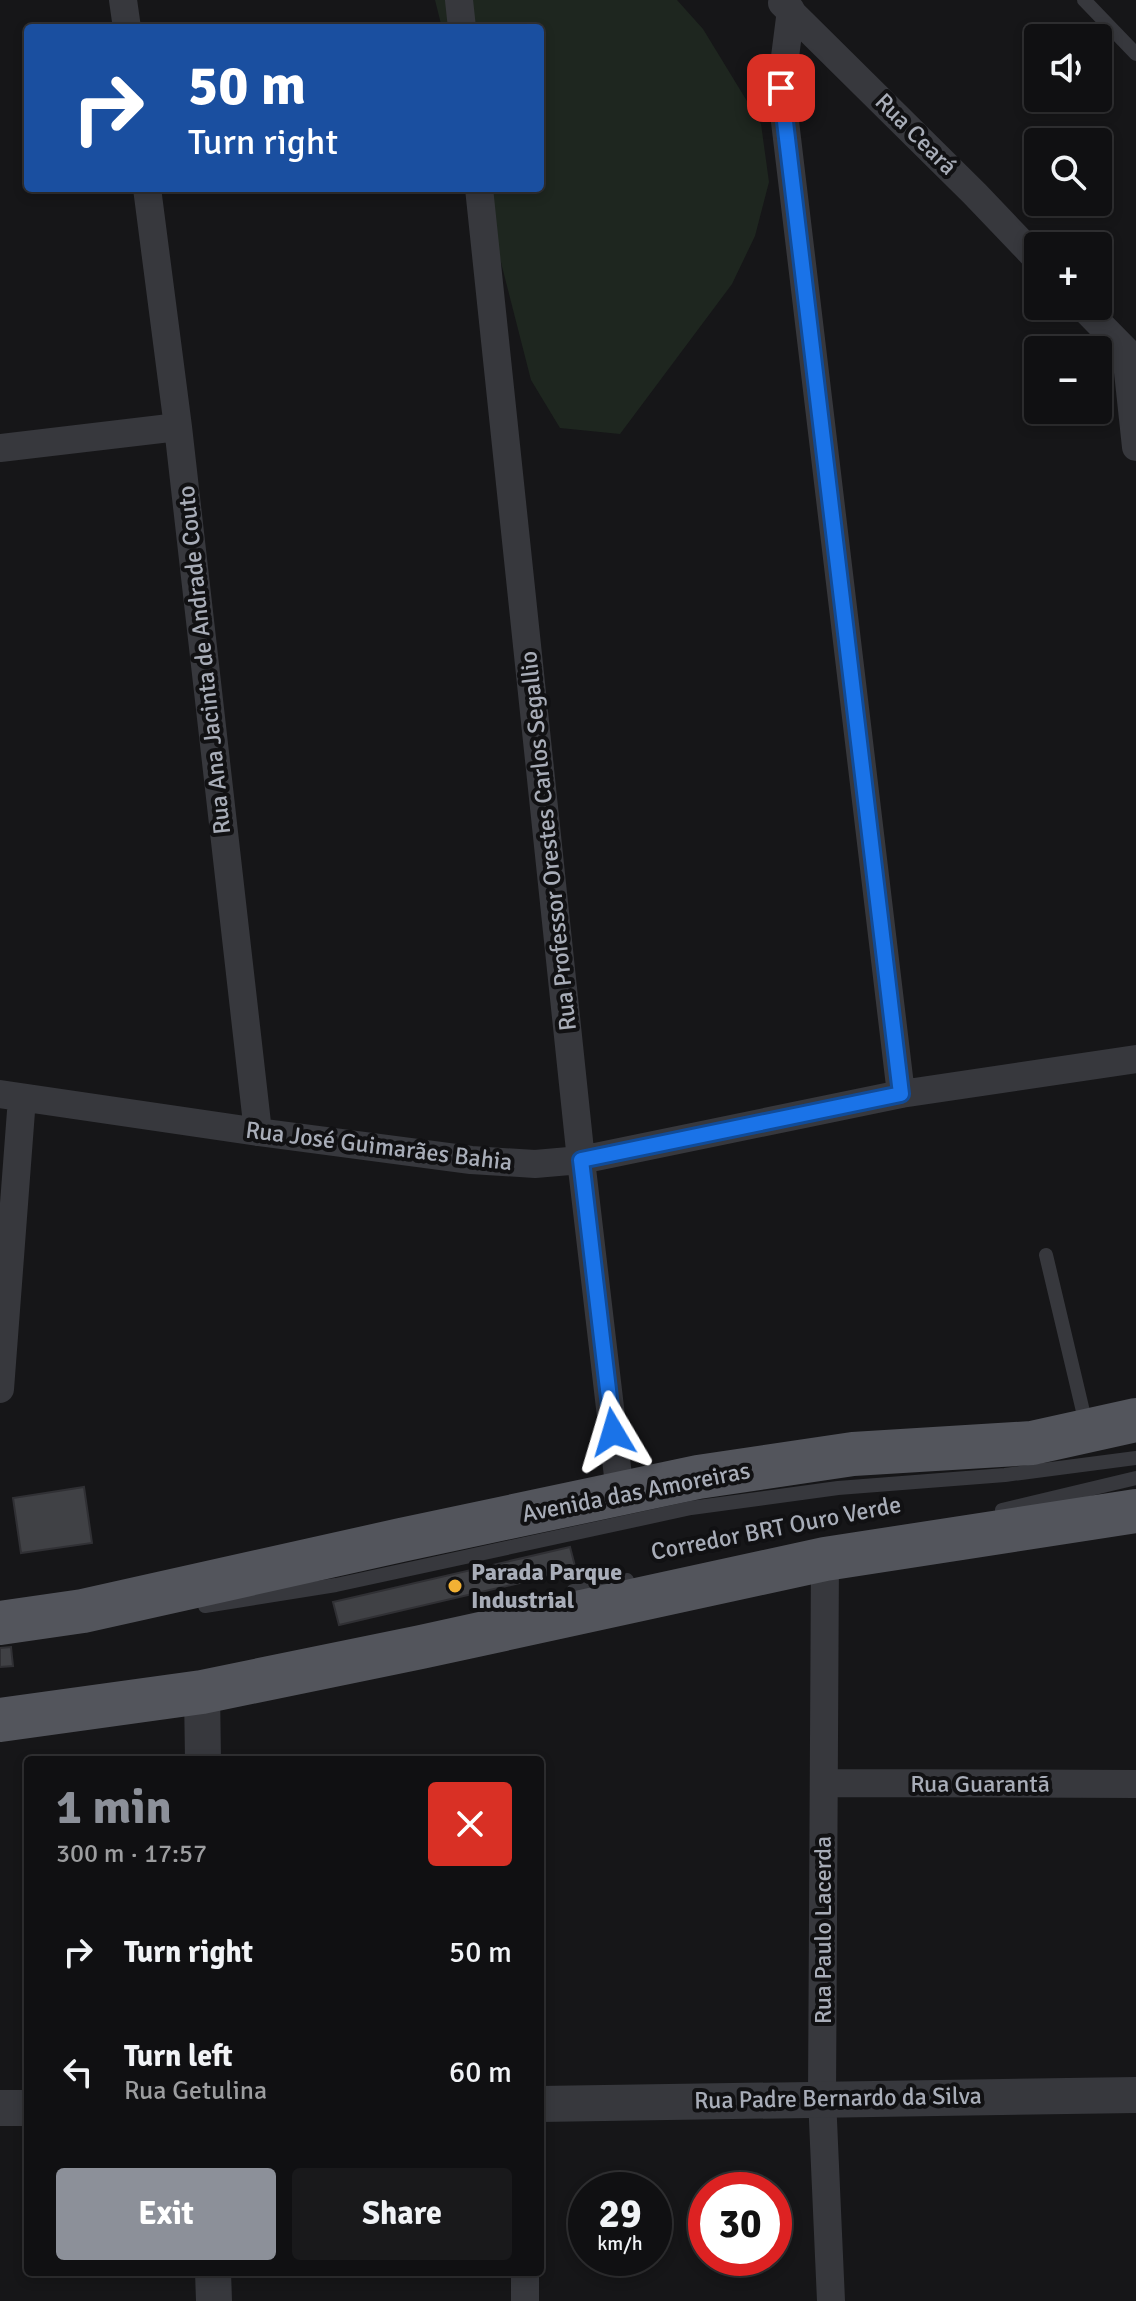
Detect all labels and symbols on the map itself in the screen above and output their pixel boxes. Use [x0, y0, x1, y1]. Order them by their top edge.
pin [747, 54, 815, 122]
street label: Rua Ceará [869, 87, 963, 181]
street label: Rua Ana Jacinta de Andrade Couto [171, 484, 237, 836]
street label: Rua Professor Orestes Carlos Segallio [513, 650, 583, 1032]
street label: Rua José Guimarães Bahia [244, 1115, 514, 1177]
position arrow [571, 1390, 655, 1474]
street label: Avenida das Amoreiras [519, 1455, 753, 1529]
street label: Corredor BRT Ouro Verde [648, 1489, 904, 1567]
place label: Parada Parque Industrial [471, 1557, 622, 1615]
marker: Parada Parque Industrial [446, 1577, 464, 1595]
street label: Rua Guarantã [910, 1769, 1050, 1799]
street label: Rua Paulo Lacerda [808, 1836, 838, 2024]
street label: Rua Padre Bernardo da Silva [694, 2080, 982, 2116]
speed limit sign: 30 [688, 2172, 792, 2276]

